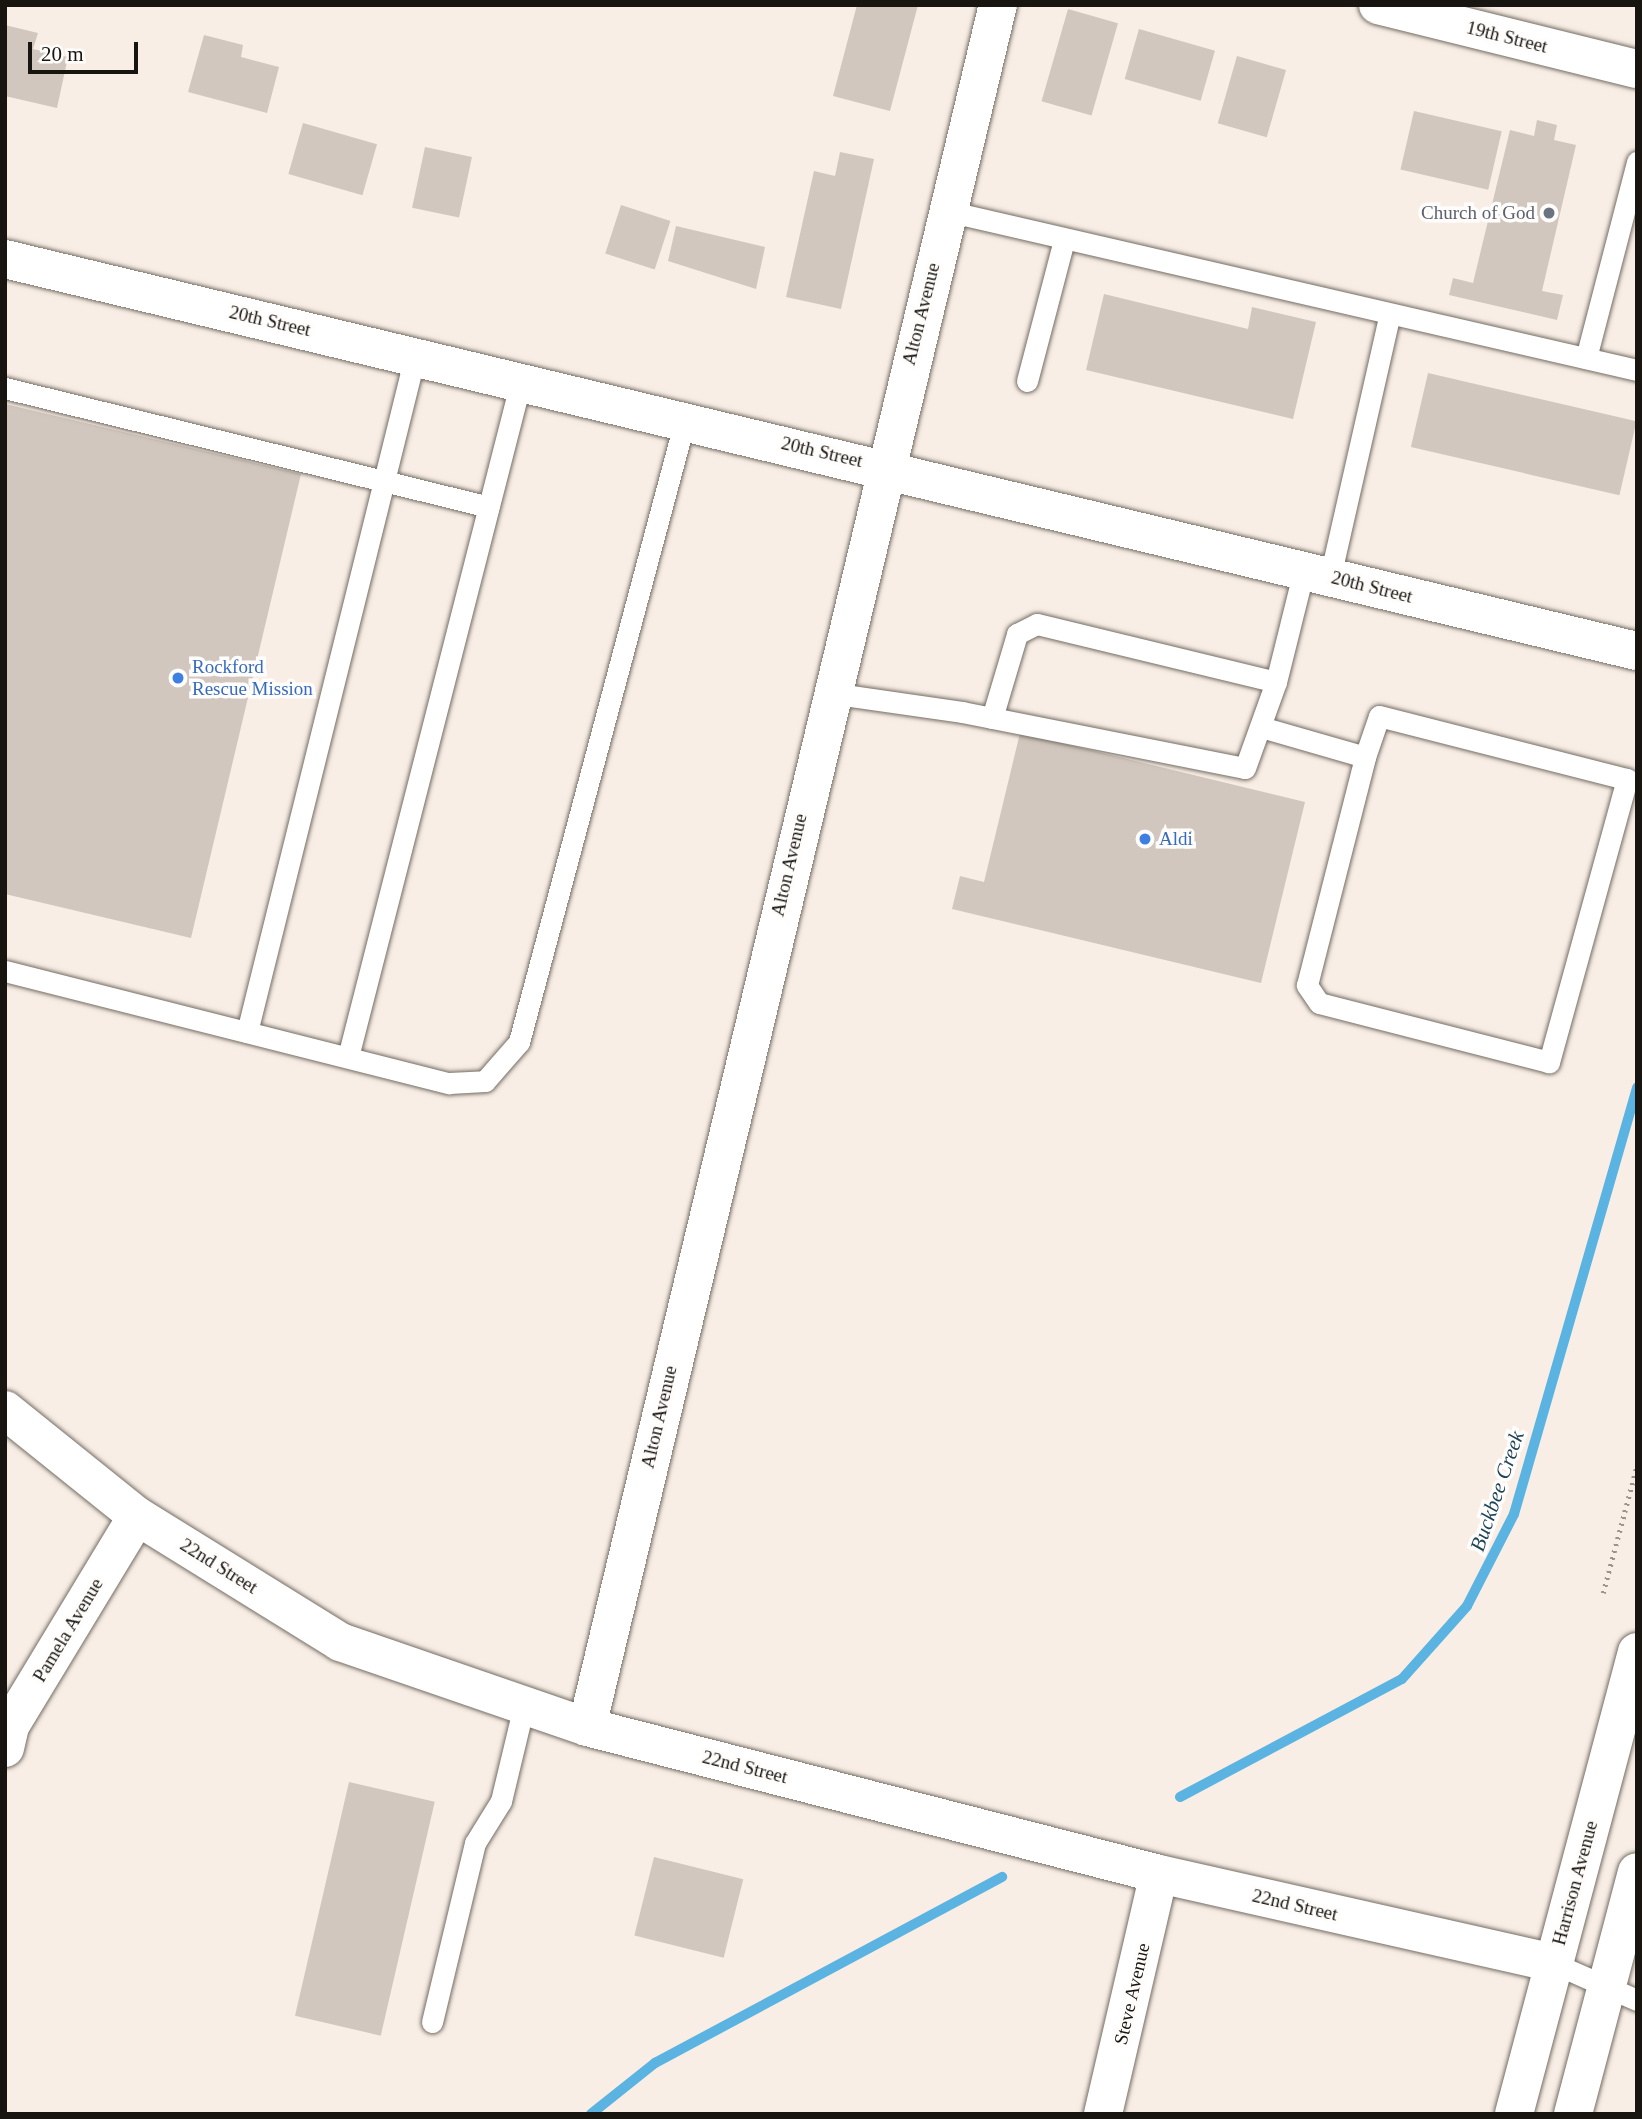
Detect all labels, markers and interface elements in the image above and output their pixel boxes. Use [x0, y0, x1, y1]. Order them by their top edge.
street label: 19th Street [1464, 16, 1550, 58]
scale bar [32, 28, 142, 72]
text: 20 m [41, 42, 84, 66]
place label: Church of God [1421, 202, 1535, 224]
marker: Church of God [1541, 205, 1557, 221]
street label: Alton Avenue [897, 260, 945, 368]
street label: 20th Street [227, 301, 313, 341]
street label: 20th Street [779, 432, 865, 472]
street label: 20th Street [1329, 566, 1415, 608]
place label: Rockford Rescue Mission [192, 656, 313, 700]
marker: Rockford Rescue Mission [170, 670, 186, 686]
street label: Alton Avenue [766, 811, 812, 919]
place label: Aldi [1159, 828, 1193, 850]
marker: Aldi [1137, 831, 1153, 847]
street label: Alton Avenue [636, 1363, 682, 1471]
water label: Buckbee Creek [1465, 1427, 1529, 1555]
street label: 22nd Street [176, 1533, 262, 1599]
street label: Pamela Avenue [28, 1573, 108, 1687]
street label: 22nd Street [700, 1745, 790, 1789]
street label: Harrison Avenue [1547, 1818, 1603, 1948]
street label: 22nd Street [1250, 1884, 1340, 1926]
street label: Steve Avenue [1109, 1940, 1155, 2048]

